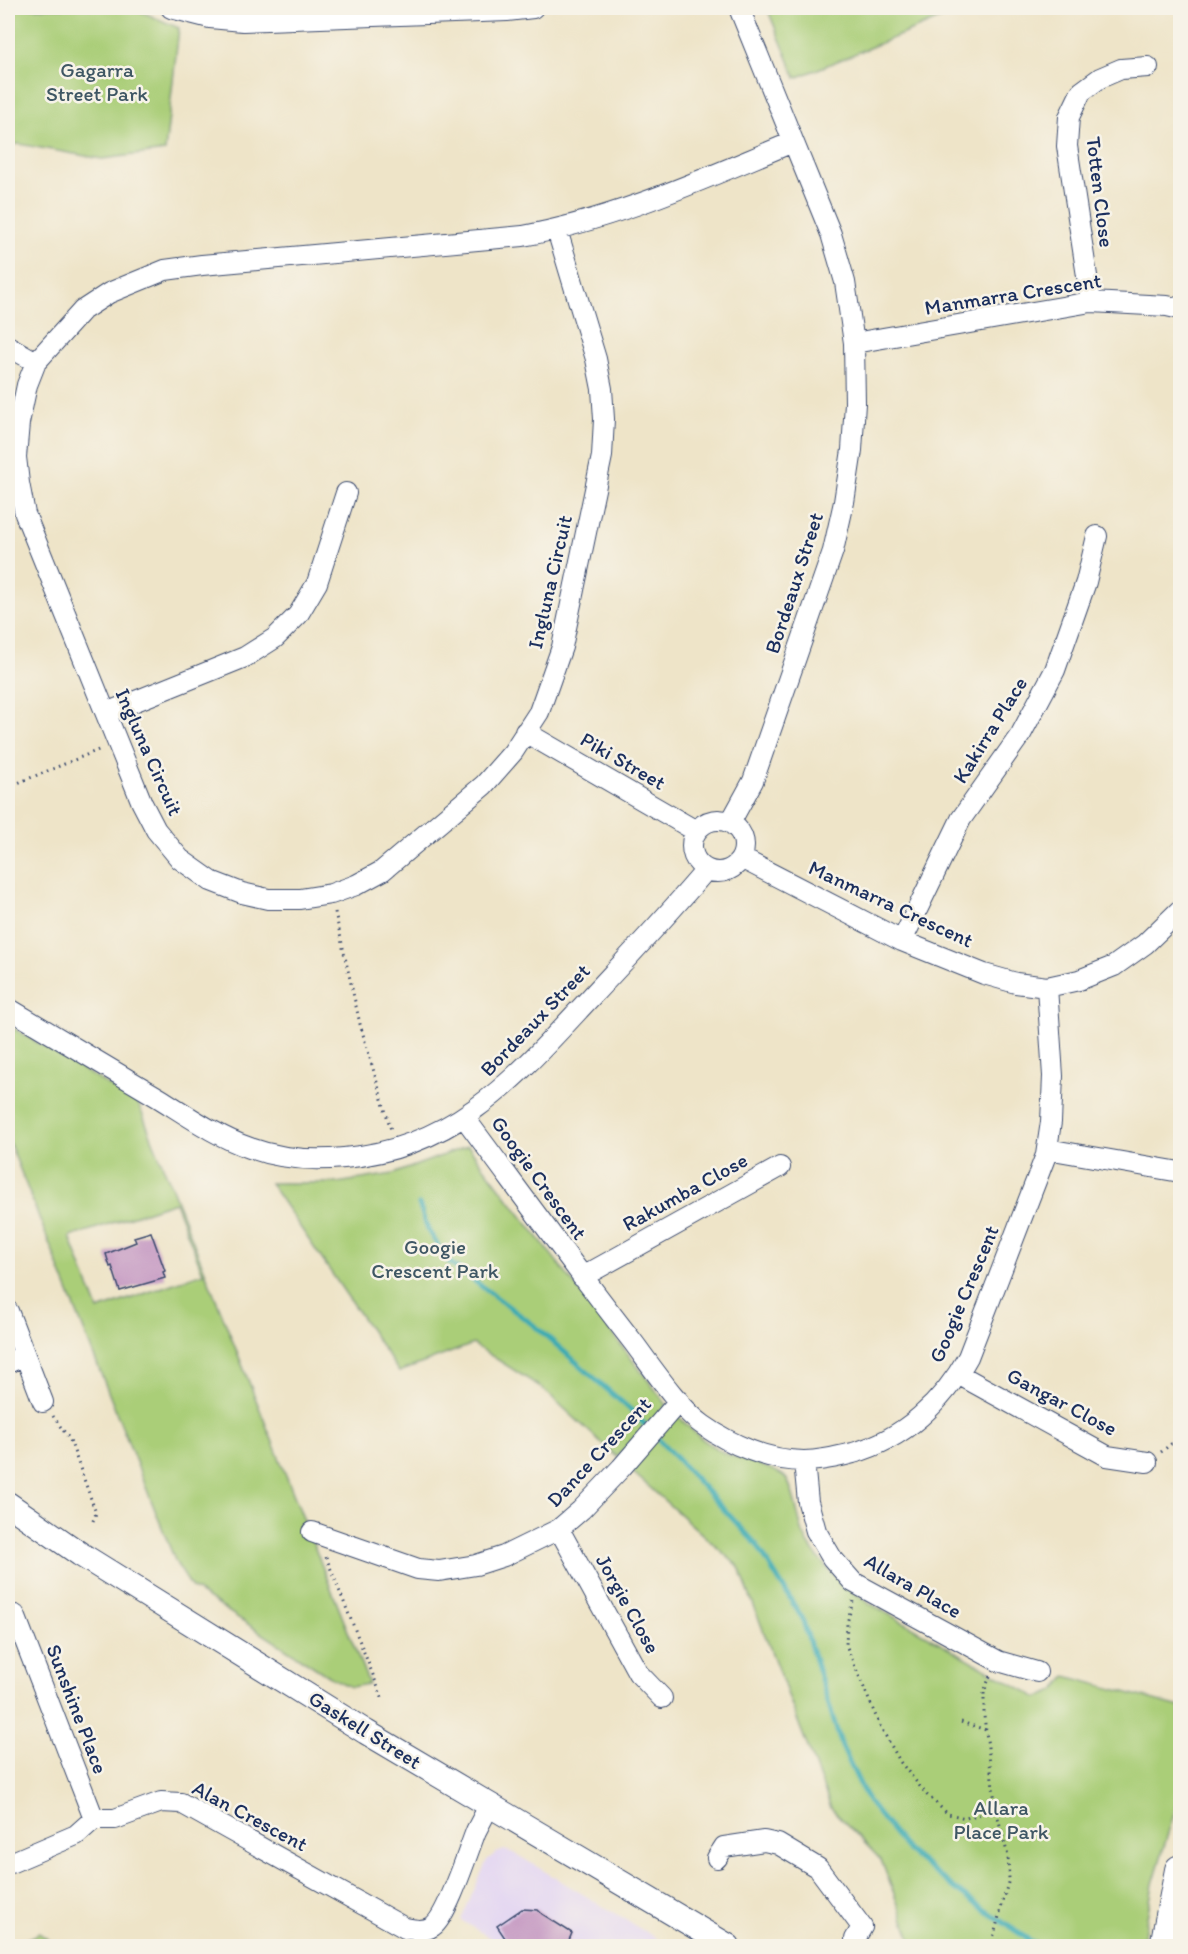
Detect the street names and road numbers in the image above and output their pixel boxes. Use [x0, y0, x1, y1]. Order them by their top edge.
street label: Totten Close [1081, 135, 1120, 249]
street label: Manmarra Crescent [923, 267, 1103, 320]
street label: Bordeaux Street [759, 509, 828, 657]
street label: Ingluna Circuit [522, 513, 577, 651]
street label: Kakirra Place [947, 672, 1032, 788]
street label: Ingluna Circuit [110, 684, 189, 819]
street label: Piki Street [576, 726, 670, 795]
street label: Manmarra Crescent [805, 854, 978, 953]
street label: Bordeaux Street [475, 958, 595, 1081]
street label: Googie Crescent [486, 1111, 593, 1244]
street label: Rakumba Close [618, 1147, 752, 1236]
street label: Googie Crescent [923, 1221, 1004, 1366]
street label: Gangar Close [1003, 1362, 1121, 1441]
street label: Dance Crescent [541, 1391, 656, 1512]
street label: Allara Place [860, 1548, 966, 1623]
street label: Jorgie Close [591, 1550, 666, 1658]
street label: Sunshine Place [41, 1641, 114, 1777]
street label: Gaskell Street [304, 1685, 426, 1774]
street label: Alan Crescent [188, 1775, 312, 1856]

